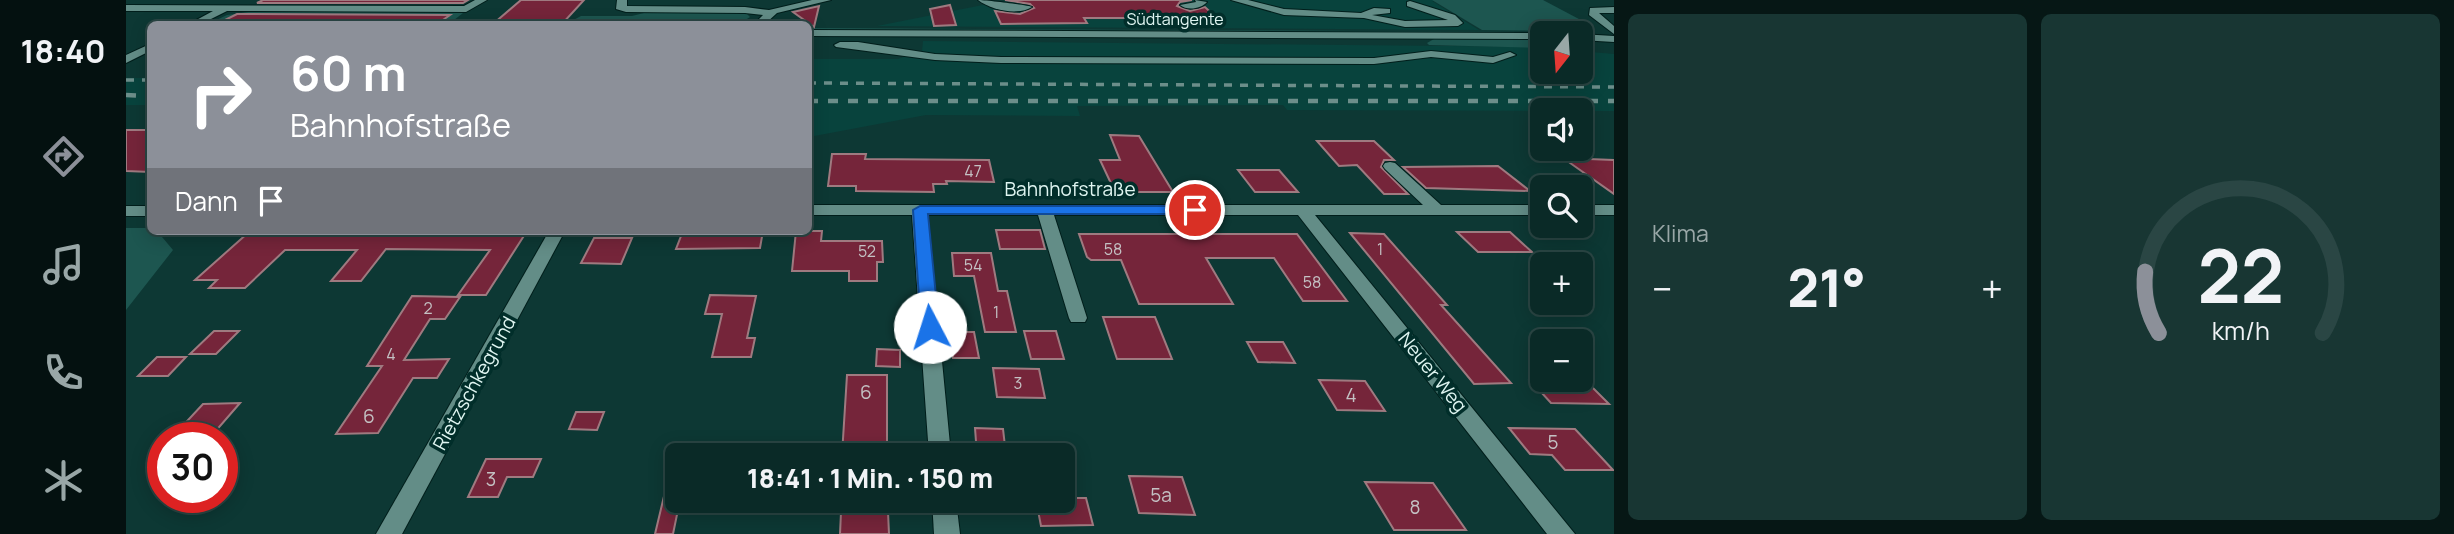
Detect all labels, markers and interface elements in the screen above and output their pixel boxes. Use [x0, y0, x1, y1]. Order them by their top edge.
street label: Südtangente [1126, 8, 1224, 30]
north arrow [1530, 21, 1592, 84]
map controls [1530, 21, 1593, 392]
text: 18:40 [20, 29, 106, 73]
text: 60 m [290, 39, 407, 106]
icon: right [175, 49, 266, 140]
button: sound [1530, 98, 1593, 161]
text: Bahnhofstraße [290, 103, 511, 147]
icon: directions [39, 132, 88, 181]
house number: 47 [964, 160, 982, 182]
button: search [1530, 175, 1593, 238]
street label: Bahnhofstraße [1004, 176, 1136, 202]
pin [1165, 180, 1225, 240]
icon: arrive [252, 182, 290, 220]
text: Dann [175, 183, 238, 219]
icon: arrive [1176, 191, 1214, 229]
text: Klima [1652, 217, 1709, 249]
text: 22 [2197, 225, 2284, 325]
house number: 58 [1104, 238, 1122, 260]
house number: 1 [1377, 238, 1383, 260]
icon: music [39, 240, 88, 289]
house number: 52 [858, 240, 876, 262]
button: + [1530, 252, 1593, 315]
text: 21° [1788, 252, 1866, 323]
house number: 54 [964, 254, 982, 276]
text: − [1652, 262, 1673, 314]
text: + [1981, 262, 2003, 314]
house number: 58 [1303, 271, 1321, 293]
position arrow [893, 290, 967, 364]
house number: 2 [423, 297, 433, 319]
house number: 1 [993, 301, 999, 323]
street label: Rietzschkegrund [426, 311, 522, 455]
text: km/h [2211, 313, 2270, 348]
street label: Neuer Weg [1393, 326, 1473, 418]
button: − [1530, 329, 1593, 392]
house number: 4 [386, 343, 396, 365]
icon: phone [39, 348, 88, 397]
house number: 3 [1014, 372, 1022, 394]
house number: 6 [860, 379, 872, 405]
house number: 4 [1345, 382, 1357, 408]
house number: 6 [363, 403, 375, 429]
speed limit sign: 30 [147, 422, 238, 513]
house number: 5 [1548, 429, 1559, 455]
icon: climate [39, 456, 88, 505]
text: 18:41 · 1 Min. · 150 m [747, 460, 993, 496]
house number: 3 [486, 466, 496, 492]
house number: 5a [1150, 482, 1172, 508]
house number: 8 [1409, 494, 1421, 520]

